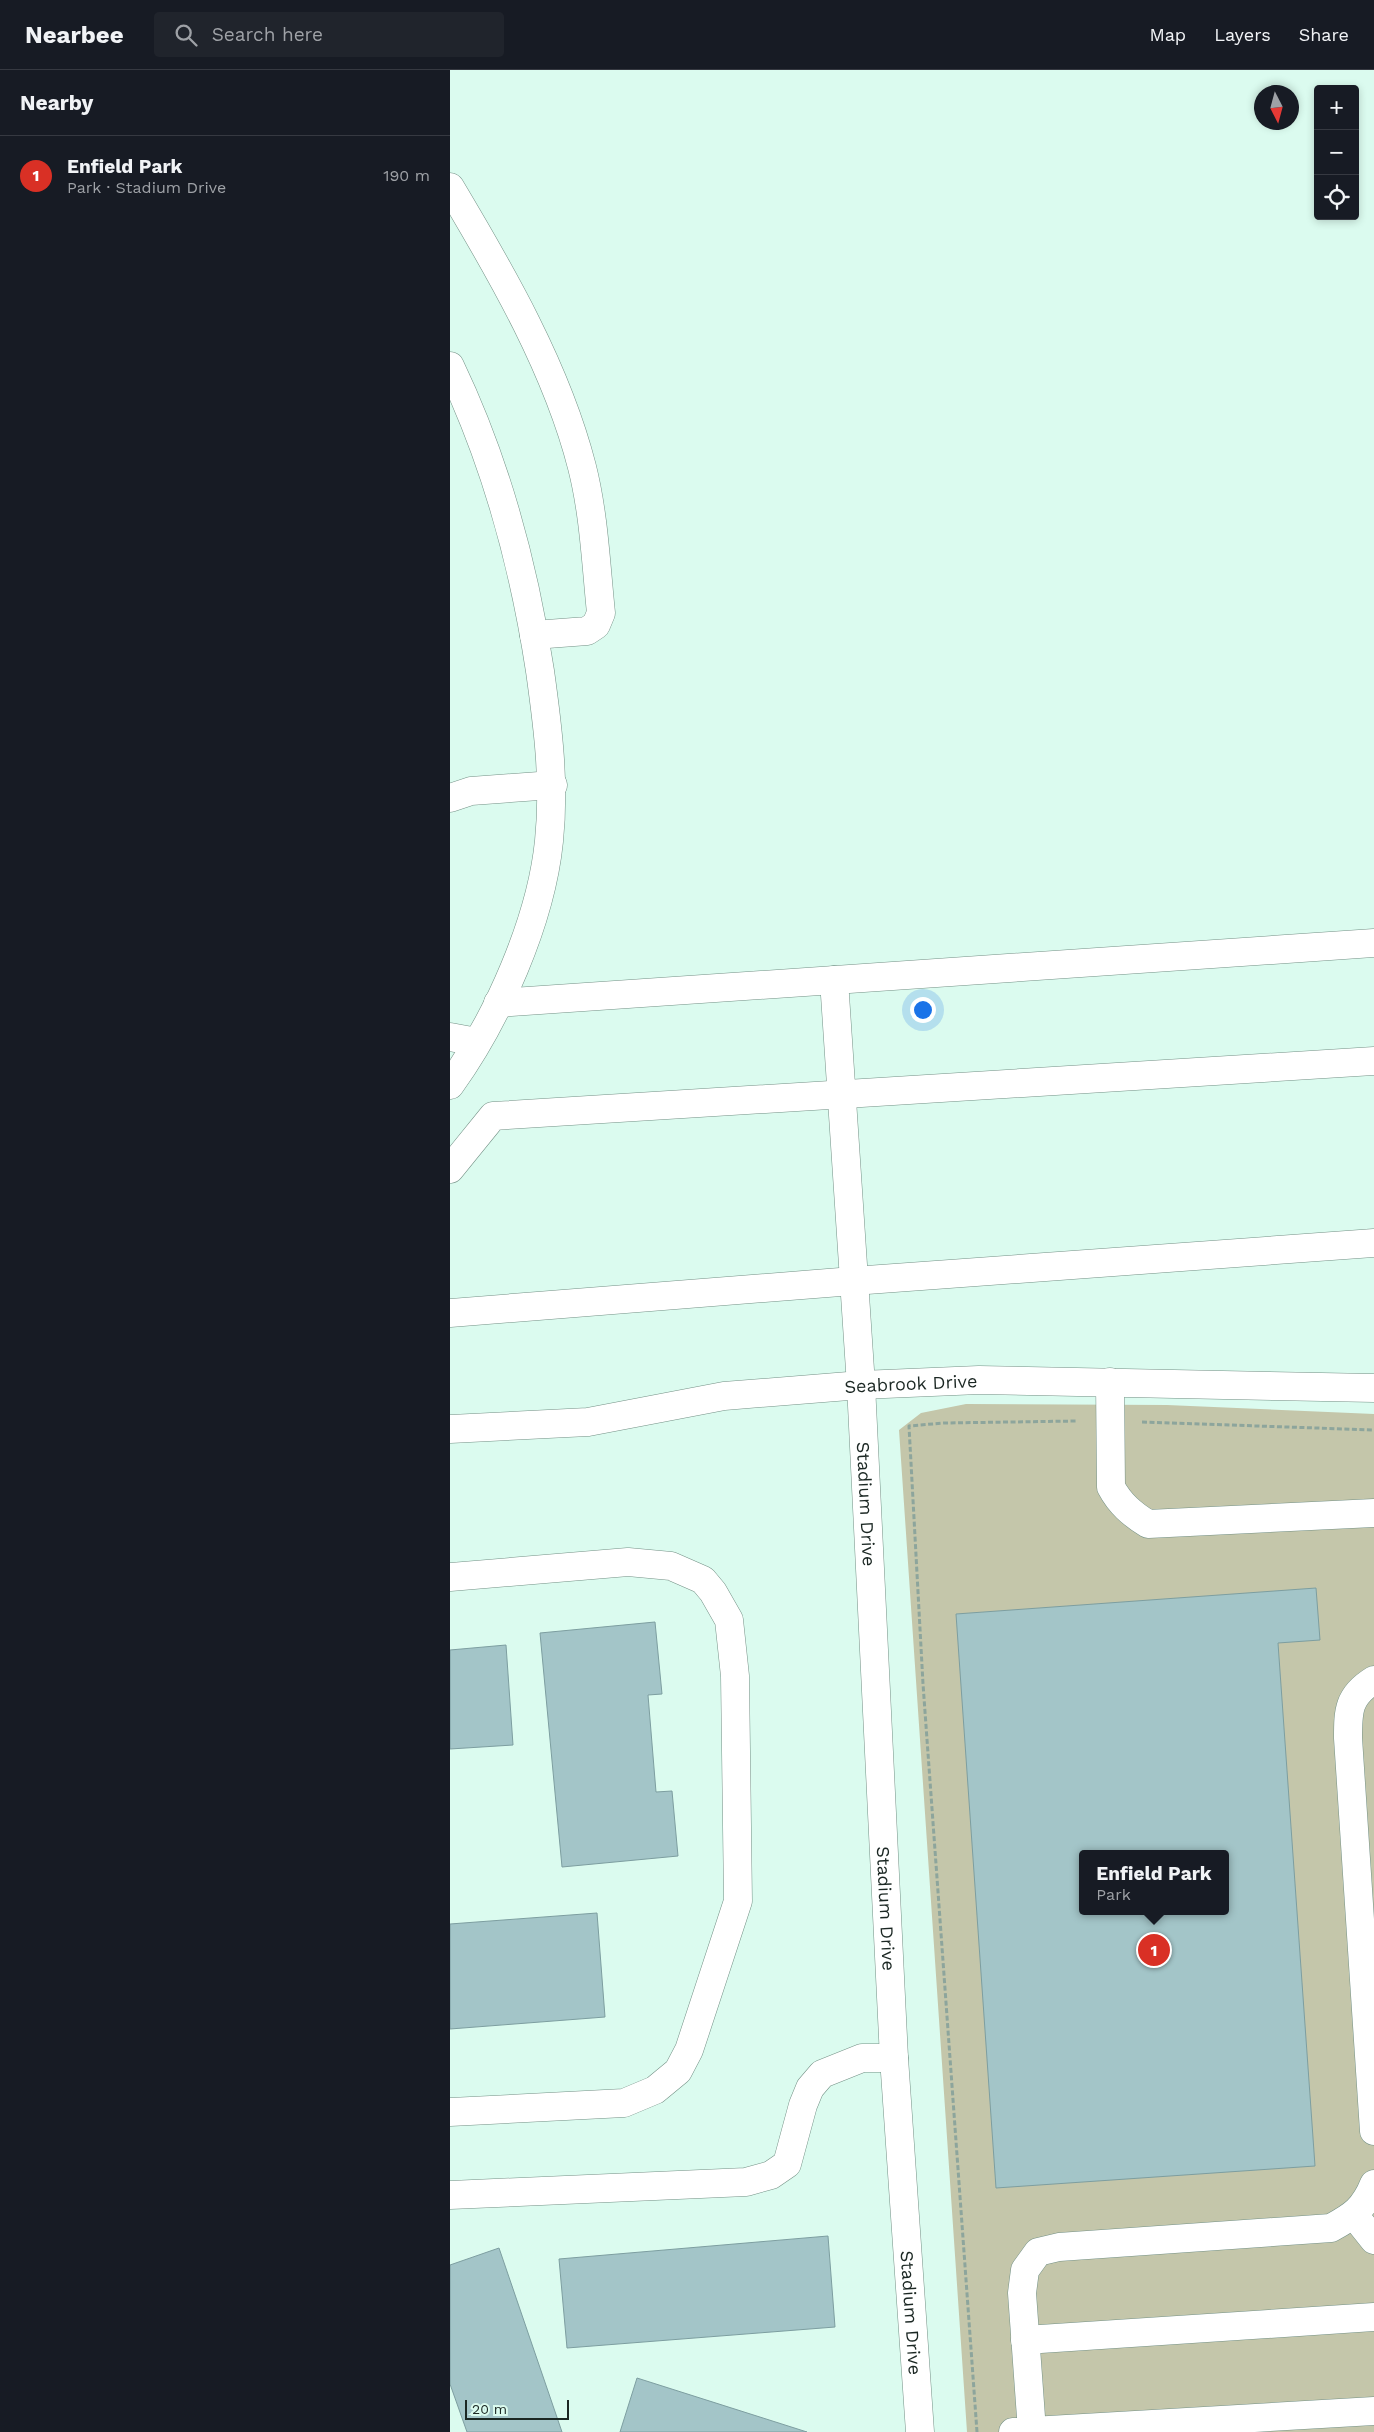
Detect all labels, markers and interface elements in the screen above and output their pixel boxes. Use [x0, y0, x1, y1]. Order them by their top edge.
search box [154, 12, 504, 57]
text: Nearbee [25, 21, 124, 49]
icon: search [172, 21, 200, 49]
text: Search here [212, 23, 323, 46]
text: Map [1149, 24, 1186, 45]
text: Layers [1214, 24, 1271, 45]
text: Share [1299, 24, 1349, 45]
north arrow [1254, 85, 1299, 130]
map controls [1314, 85, 1359, 220]
button: + [1314, 85, 1359, 130]
text: Nearby [20, 90, 93, 115]
button: − [1314, 130, 1359, 175]
text: Enfield Park [67, 155, 182, 178]
text: 1 [33, 166, 39, 185]
text: 190 m [383, 166, 430, 185]
button: locate [1314, 175, 1359, 220]
text: Park · Stadium Drive [67, 178, 226, 197]
your location [910, 997, 936, 1023]
street label: Seabrook Drive [844, 1370, 978, 1397]
street label: Stadium Drive [853, 1441, 880, 1567]
street label: Stadium Drive [873, 1846, 900, 1971]
popup [1079, 1850, 1229, 1915]
text: Enfield Park [1096, 1862, 1212, 1885]
text: Park [1096, 1885, 1131, 1904]
pin: 1 [1138, 1931, 1170, 1969]
street label: Stadium Drive [897, 2250, 927, 2376]
scale bar [465, 2397, 569, 2420]
text: 20 m [472, 2401, 507, 2417]

